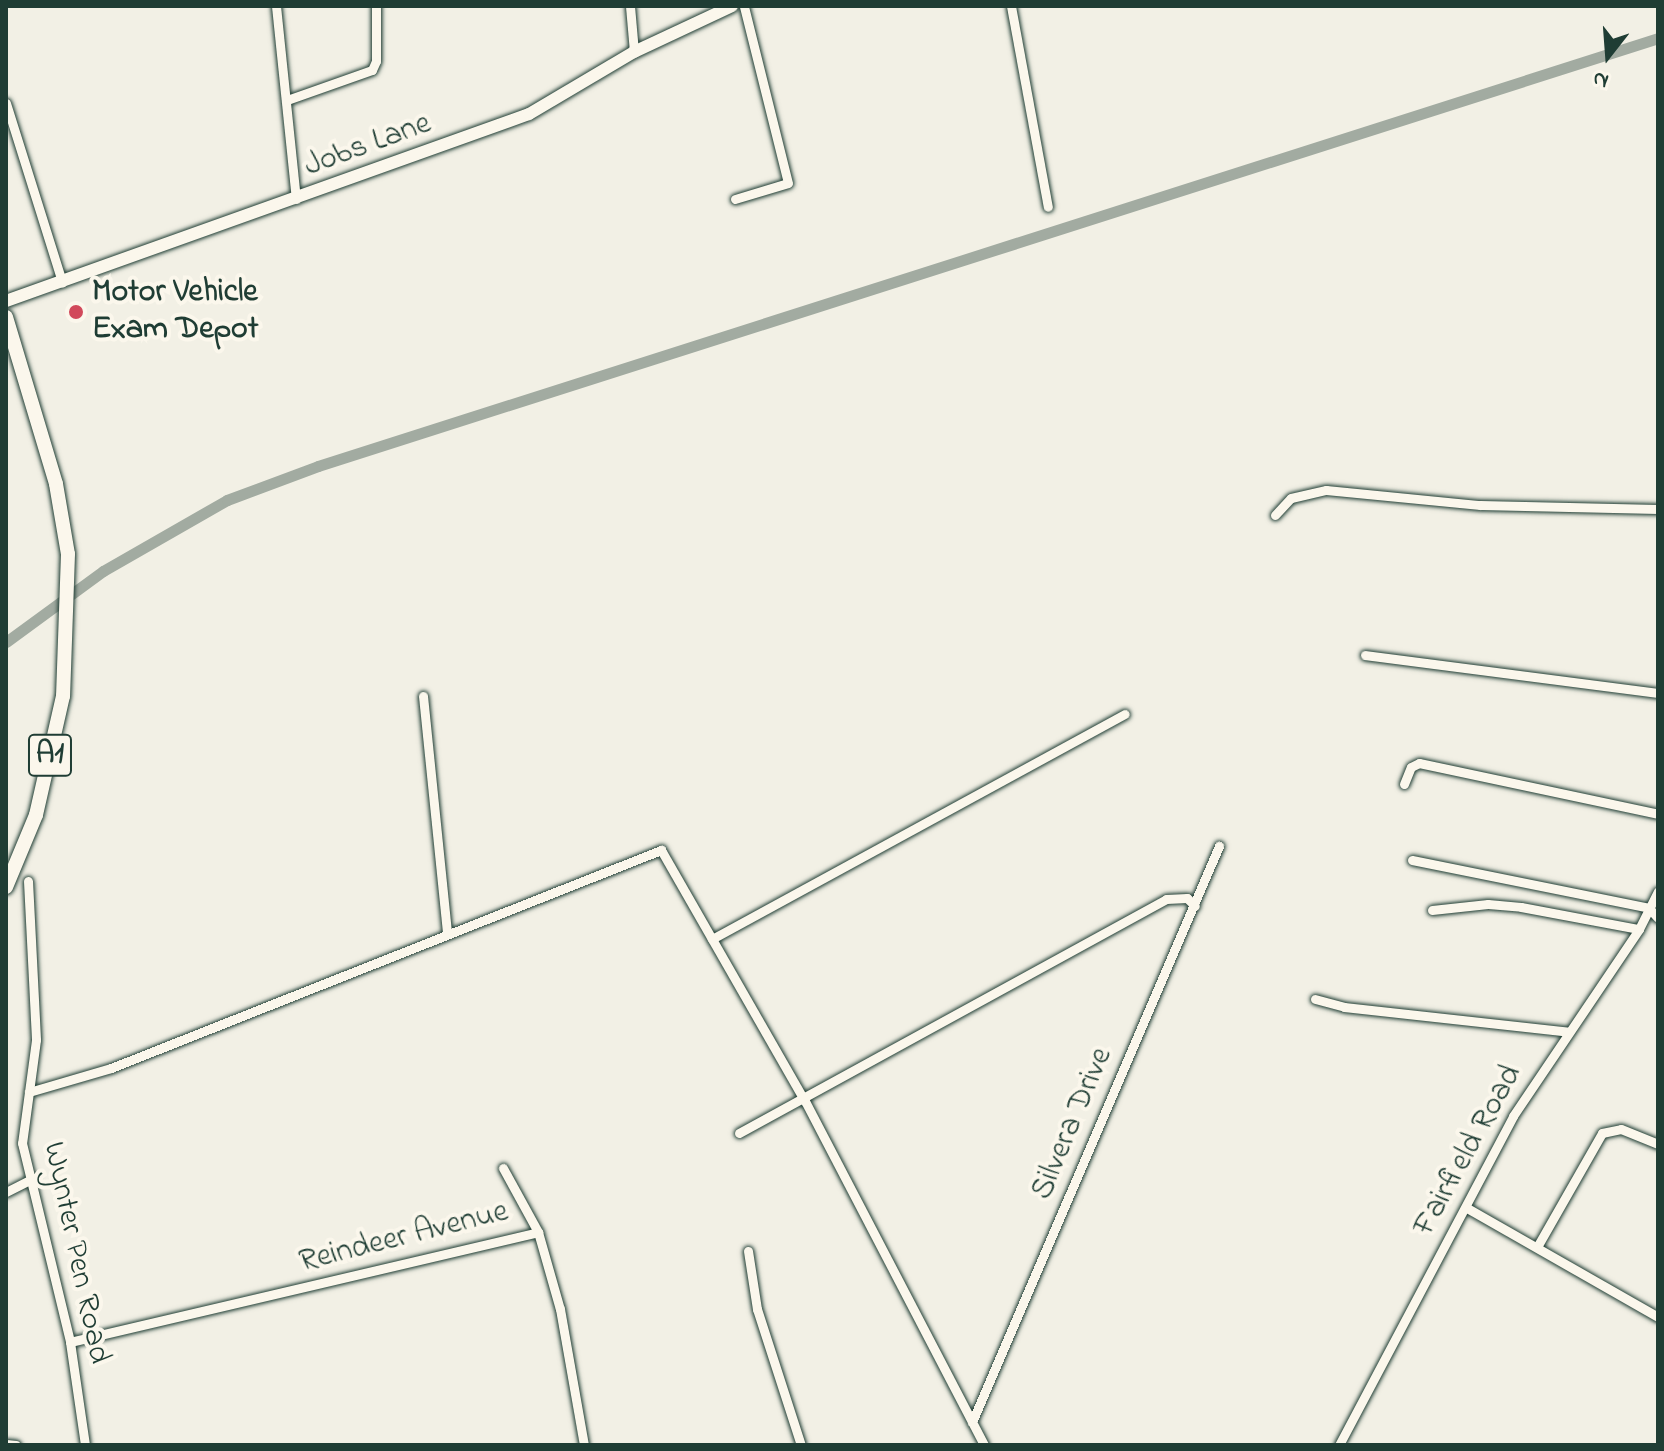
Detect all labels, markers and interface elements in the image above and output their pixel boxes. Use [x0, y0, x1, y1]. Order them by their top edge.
north arrow [1568, 16, 1648, 96]
text: N [1589, 61, 1613, 96]
street label: Jobs Lane [300, 105, 436, 187]
place label: Motor Vehicle Exam Depot [92, 275, 258, 350]
marker: Motor Vehicle Exam Depot [67, 303, 85, 321]
road number: A1 [26, 729, 74, 781]
street label: Silvera Drive [1024, 1042, 1122, 1206]
street label: Fairfield Road [1406, 1059, 1532, 1243]
street label: Wynter Pen Road [33, 1139, 117, 1367]
street label: Reindeer Avenue [296, 1194, 512, 1282]

